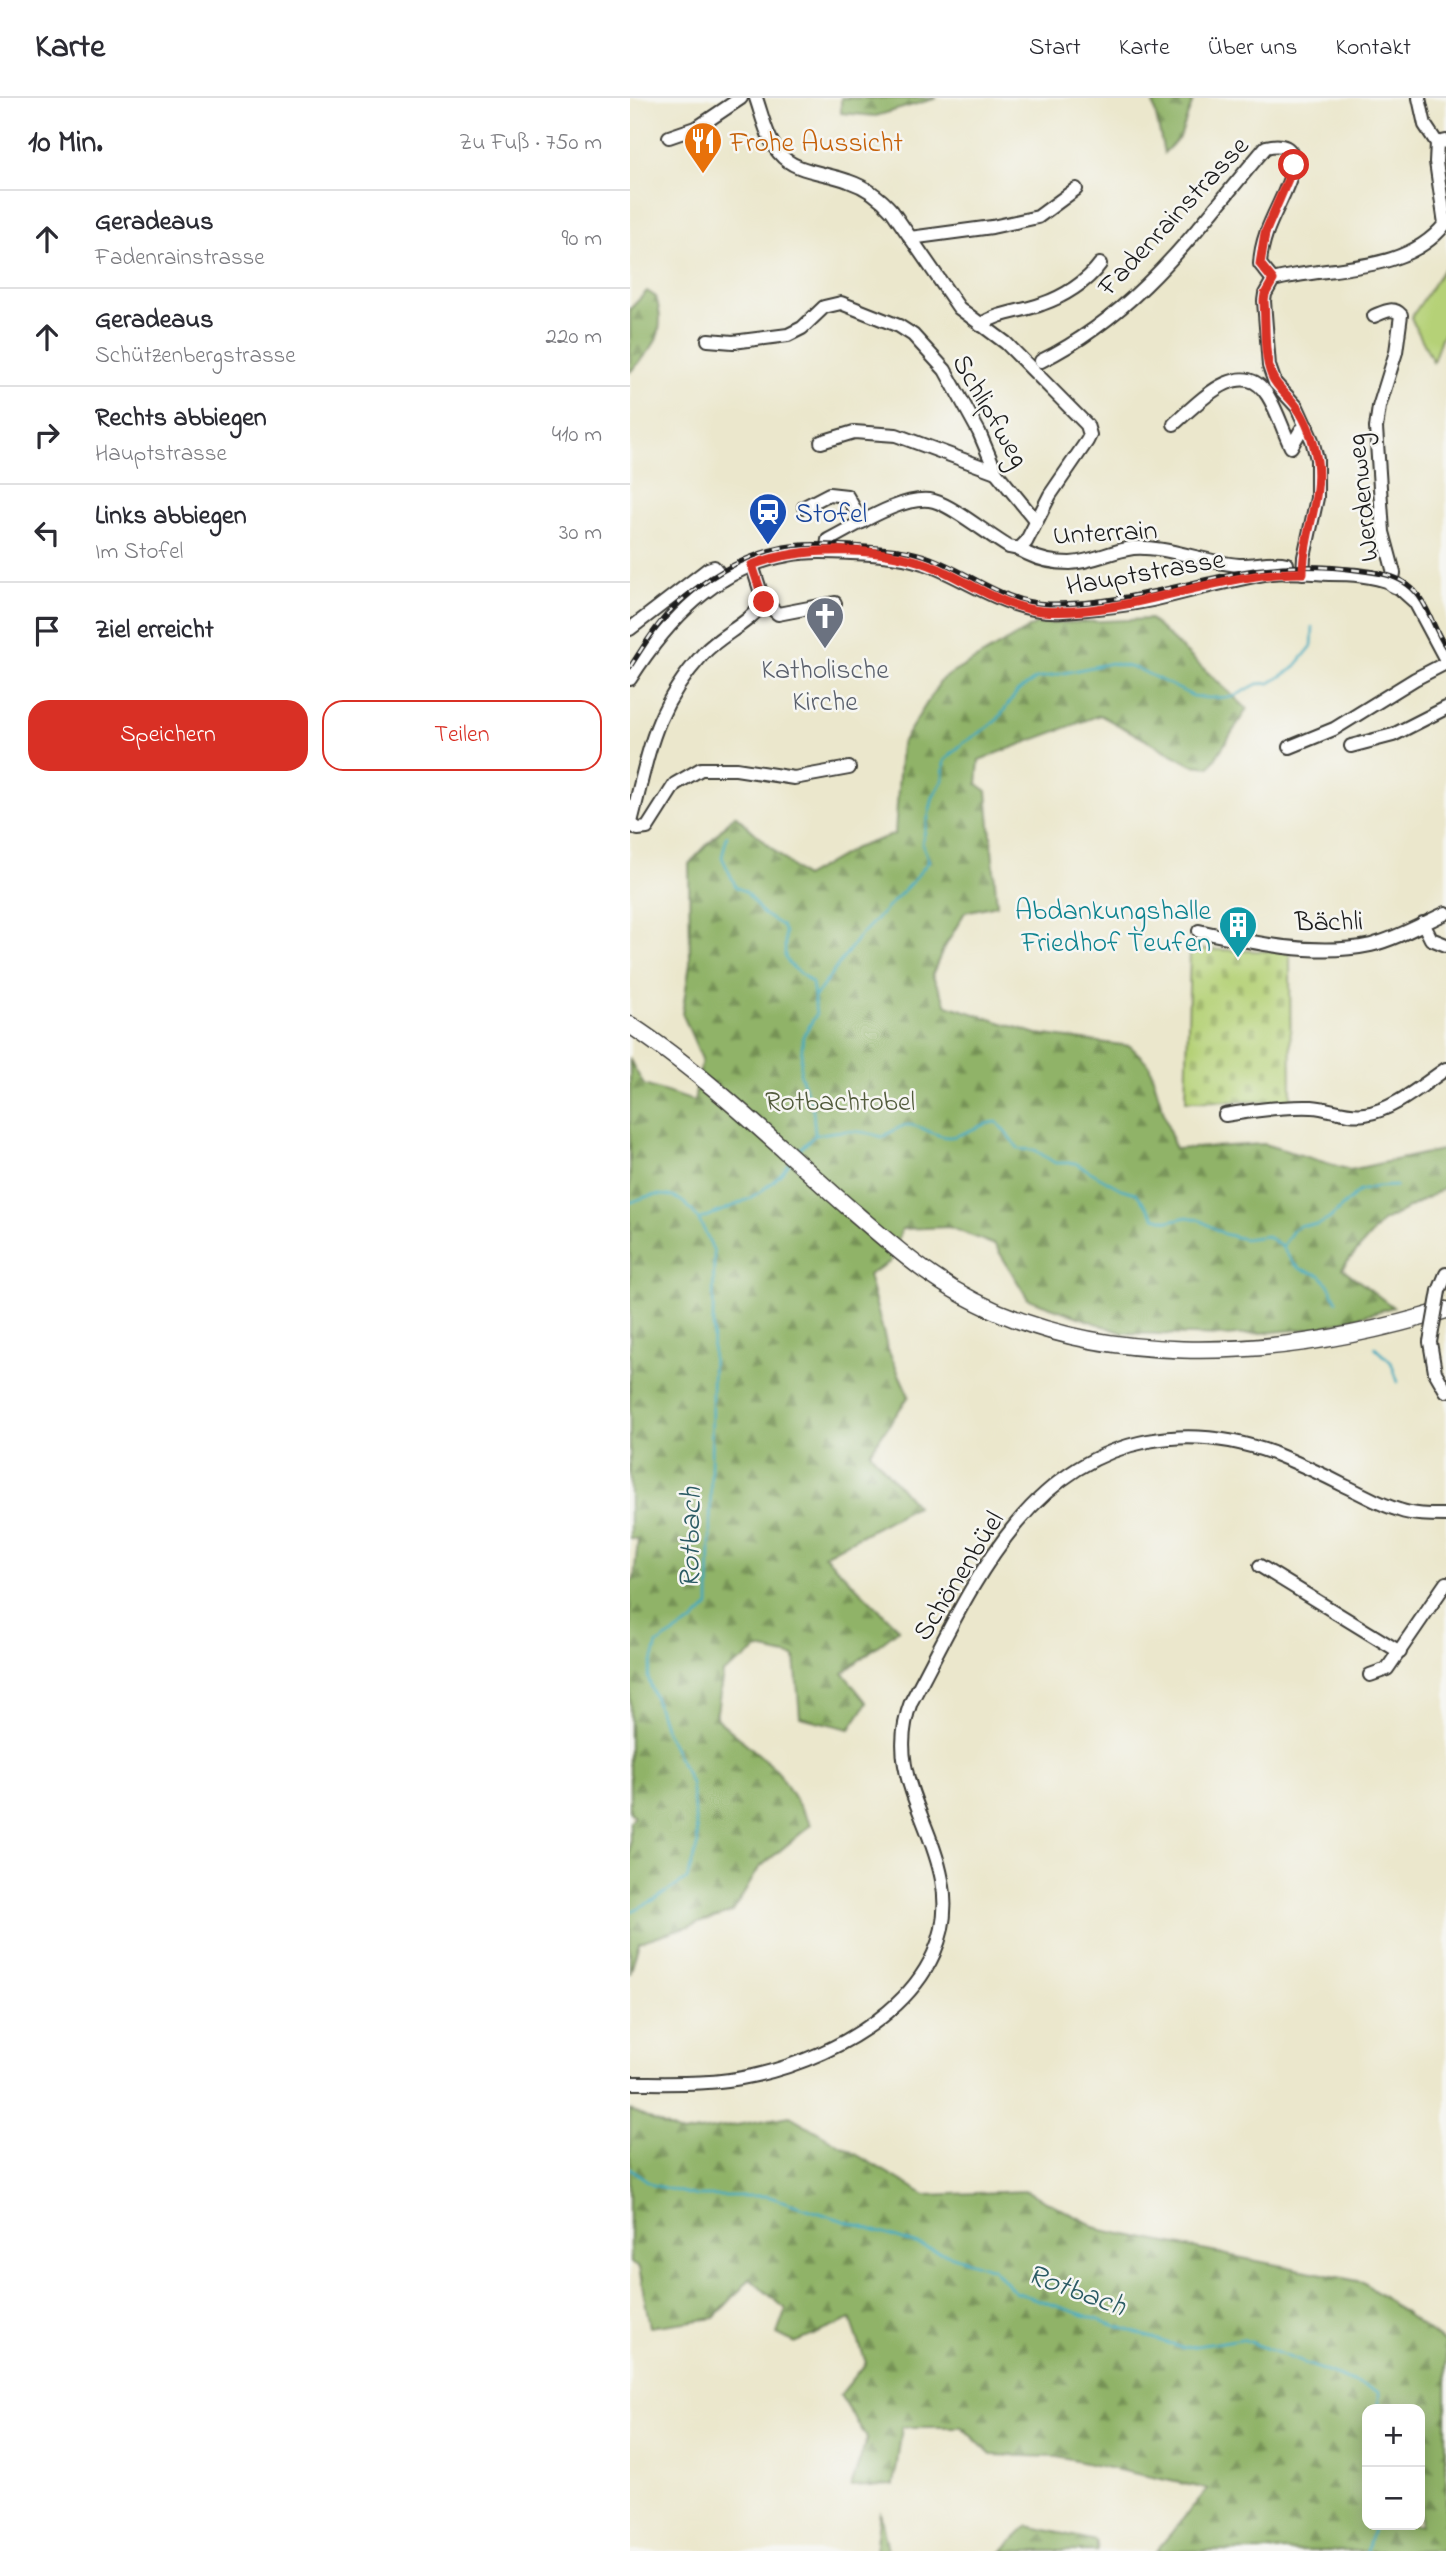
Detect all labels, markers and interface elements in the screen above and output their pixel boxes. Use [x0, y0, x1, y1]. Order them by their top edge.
text: Karte [35, 24, 105, 72]
text: Start [1029, 31, 1081, 66]
text: Karte [1119, 31, 1170, 66]
text: Über uns [1208, 31, 1297, 66]
text: Kontakt [1335, 31, 1411, 66]
restaurant icon: Frohe Aussicht [682, 120, 724, 175]
text: 10 Min. [28, 122, 103, 166]
place label: Frohe Aussicht [729, 124, 903, 165]
text: Zu Fuß · 750 m [459, 127, 602, 160]
street label: Fadenrainstrasse [1088, 128, 1260, 308]
route start [1278, 149, 1309, 180]
text: Geradeaus [95, 204, 213, 242]
icon: ahead [28, 220, 66, 258]
text: 90 m [562, 223, 602, 256]
text: Fadenrainstrasse [95, 242, 265, 275]
text: Geradeaus [95, 302, 213, 340]
icon: ahead [28, 318, 66, 356]
text: 220 m [546, 321, 602, 354]
text: Schützenbergstrasse [95, 340, 296, 373]
street label: Schlipfweg [940, 347, 1038, 476]
text: Rechts abbiegen [95, 400, 267, 438]
icon: right [28, 416, 66, 454]
text: 410 m [552, 419, 602, 452]
street label: Werdenweg [1337, 432, 1392, 564]
text: Hauptstrasse [95, 438, 227, 471]
station icon: Stofel [747, 491, 789, 546]
place label: Stofel [795, 495, 867, 536]
text: Links abbiegen [95, 498, 246, 536]
street label: Unterrain [1052, 511, 1159, 558]
icon: left [28, 514, 66, 552]
text: 30 m [559, 517, 602, 550]
text: Im Stofel [95, 536, 183, 569]
street label: Hauptstrasse [1063, 540, 1229, 609]
route end [748, 586, 779, 617]
church icon: Katholische Kirche [804, 595, 846, 650]
icon: arrive [28, 612, 66, 650]
text: Ziel erreicht [95, 612, 214, 650]
place label: Katholische Kirche [761, 651, 889, 724]
button: Speichern [28, 700, 308, 771]
button: Teilen [322, 700, 602, 771]
place label: Abdankungshalle Friedhof Teufen [1015, 892, 1211, 965]
street label: Bächli [1293, 902, 1364, 945]
building icon: Abdankungshalle Friedhof Teufen [1217, 904, 1259, 959]
park label: Rotbachtobel [765, 1083, 915, 1124]
water label: Rotbach [669, 1486, 715, 1589]
street label: Schönenbüel [904, 1504, 1016, 1650]
water label: Rotbach [1021, 2254, 1132, 2330]
map controls [1362, 2404, 1425, 2530]
button: + [1362, 2404, 1425, 2467]
button: − [1362, 2467, 1425, 2530]

